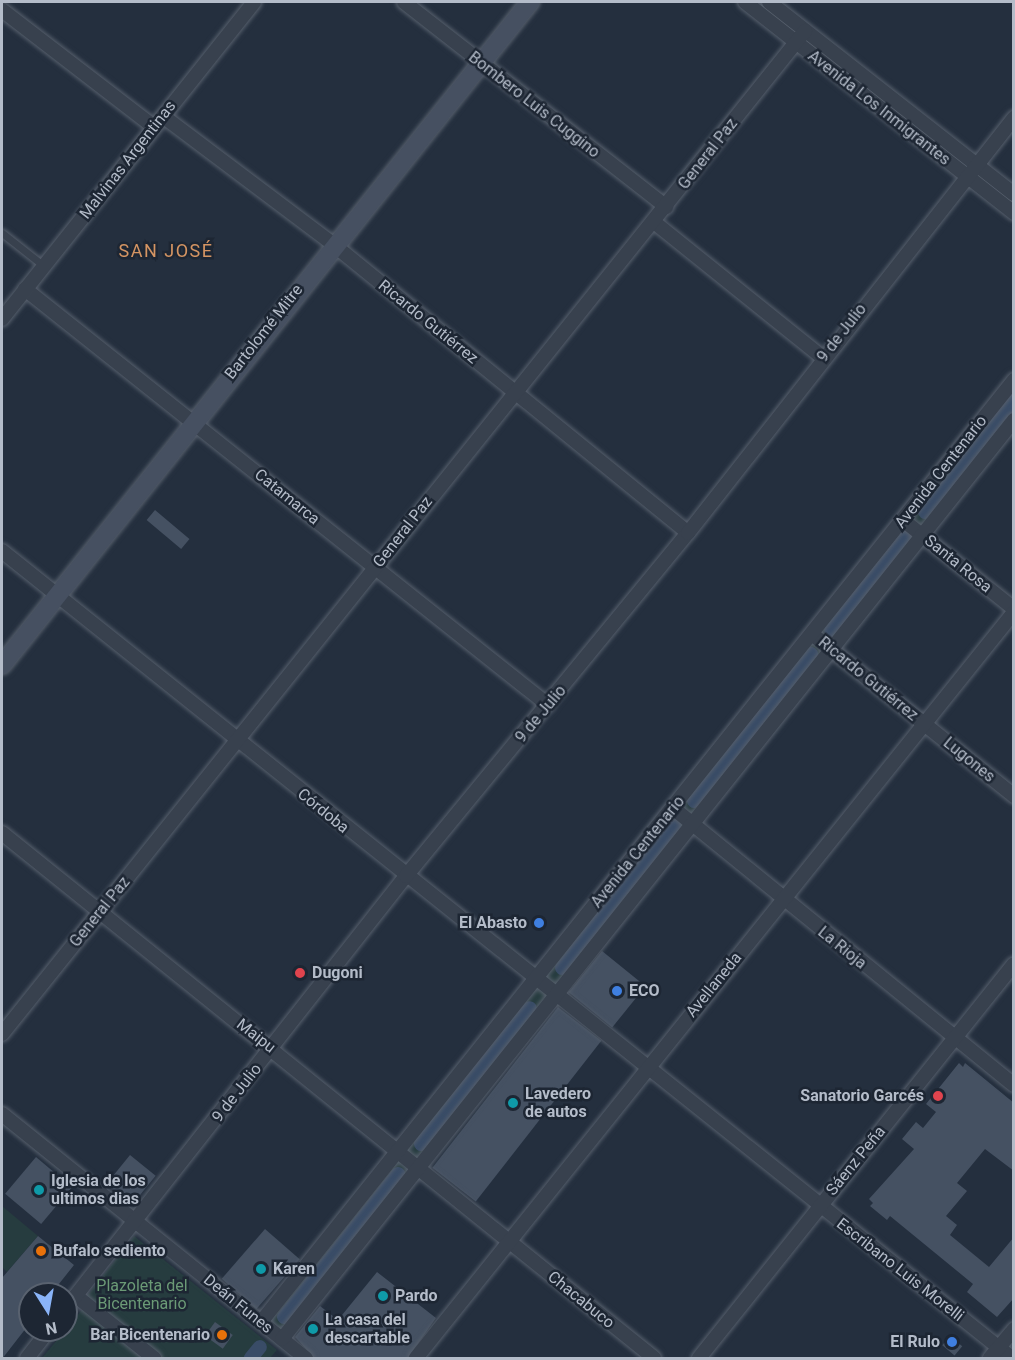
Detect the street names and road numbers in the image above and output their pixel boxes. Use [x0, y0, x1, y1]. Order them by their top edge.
street label: Avenida Los Inmigrantes [804, 46, 954, 170]
street label: Bombero Luis Cuggino [465, 48, 603, 162]
street label: Malvinas Argentinas [76, 97, 180, 223]
street label: General Paz [674, 115, 742, 193]
street label: Ricardo Gutiérrez [374, 276, 482, 368]
street label: Bartolomé Mitre [221, 281, 307, 383]
street label: 9 de Julio [813, 300, 871, 366]
street label: Avenida Centenario [891, 412, 991, 532]
street label: Catamarca [251, 465, 323, 529]
street label: General Paz [369, 493, 437, 571]
street label: Santa Rosa [921, 531, 995, 597]
street label: Ricardo Gutiérrez [814, 633, 922, 725]
street label: 9 de Julio [511, 681, 571, 747]
street label: Lugones [939, 733, 999, 787]
street label: Córdoba [293, 784, 353, 838]
street label: Avenida Centenario [587, 792, 689, 912]
street label: General Paz [66, 873, 134, 951]
street label: La Rioja [814, 923, 870, 973]
street label: Avellaneda [682, 949, 746, 1021]
street label: Maipu [233, 1015, 279, 1057]
street label: 9 de Julio [208, 1060, 266, 1126]
street label: Sáenz Peña [822, 1123, 890, 1199]
street label: Escribano Luis Morelli [832, 1214, 968, 1326]
street label: Chacabuco [544, 1267, 618, 1333]
street label: Deán Funes [199, 1270, 277, 1338]

